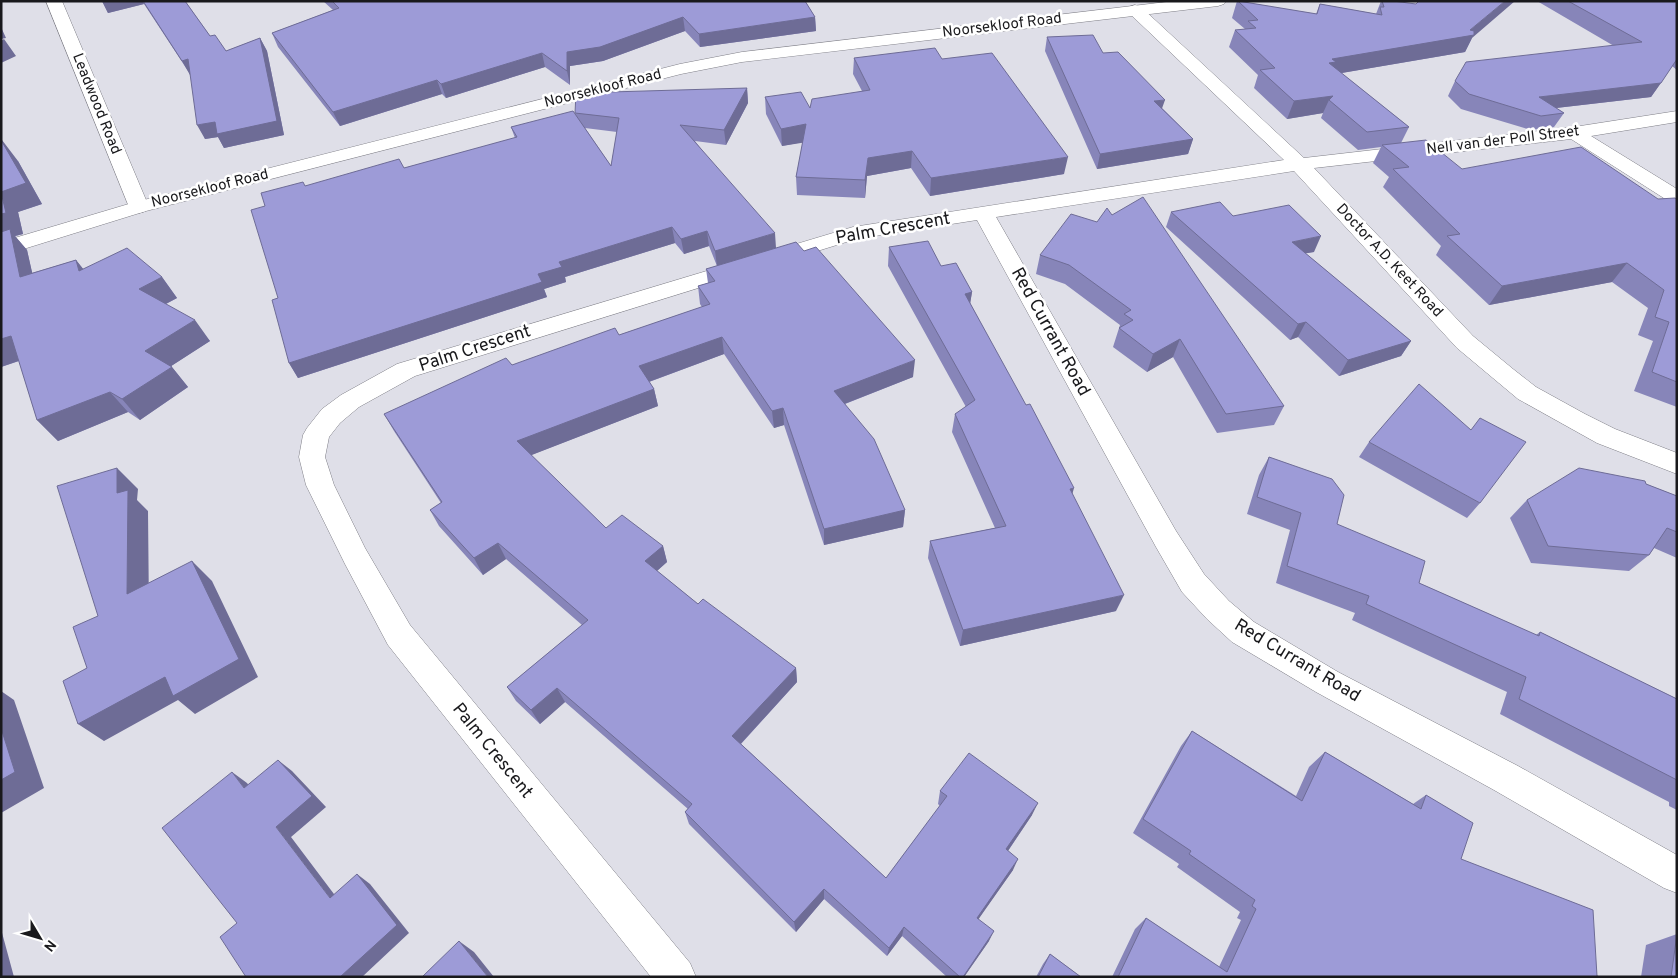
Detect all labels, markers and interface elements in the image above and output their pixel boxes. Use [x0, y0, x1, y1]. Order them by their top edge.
street label: Noorsekloof Road [941, 9, 1063, 43]
street label: Leadwood Road [67, 51, 125, 157]
street label: Noorsekloof Road [542, 65, 664, 113]
street label: Nell van der Poll Street [1425, 122, 1581, 160]
street label: Noorsekloof Road [149, 165, 271, 213]
street label: Doctor A.D. Keet Road [1331, 200, 1447, 322]
street label: Palm Crescent [834, 208, 952, 250]
street label: Red Currant Road [1005, 264, 1095, 400]
street label: Palm Crescent [416, 320, 534, 378]
street label: Red Currant Road [1230, 614, 1364, 708]
street label: Palm Crescent [446, 699, 538, 803]
north arrow [15, 913, 65, 963]
text: N [39, 936, 59, 954]

